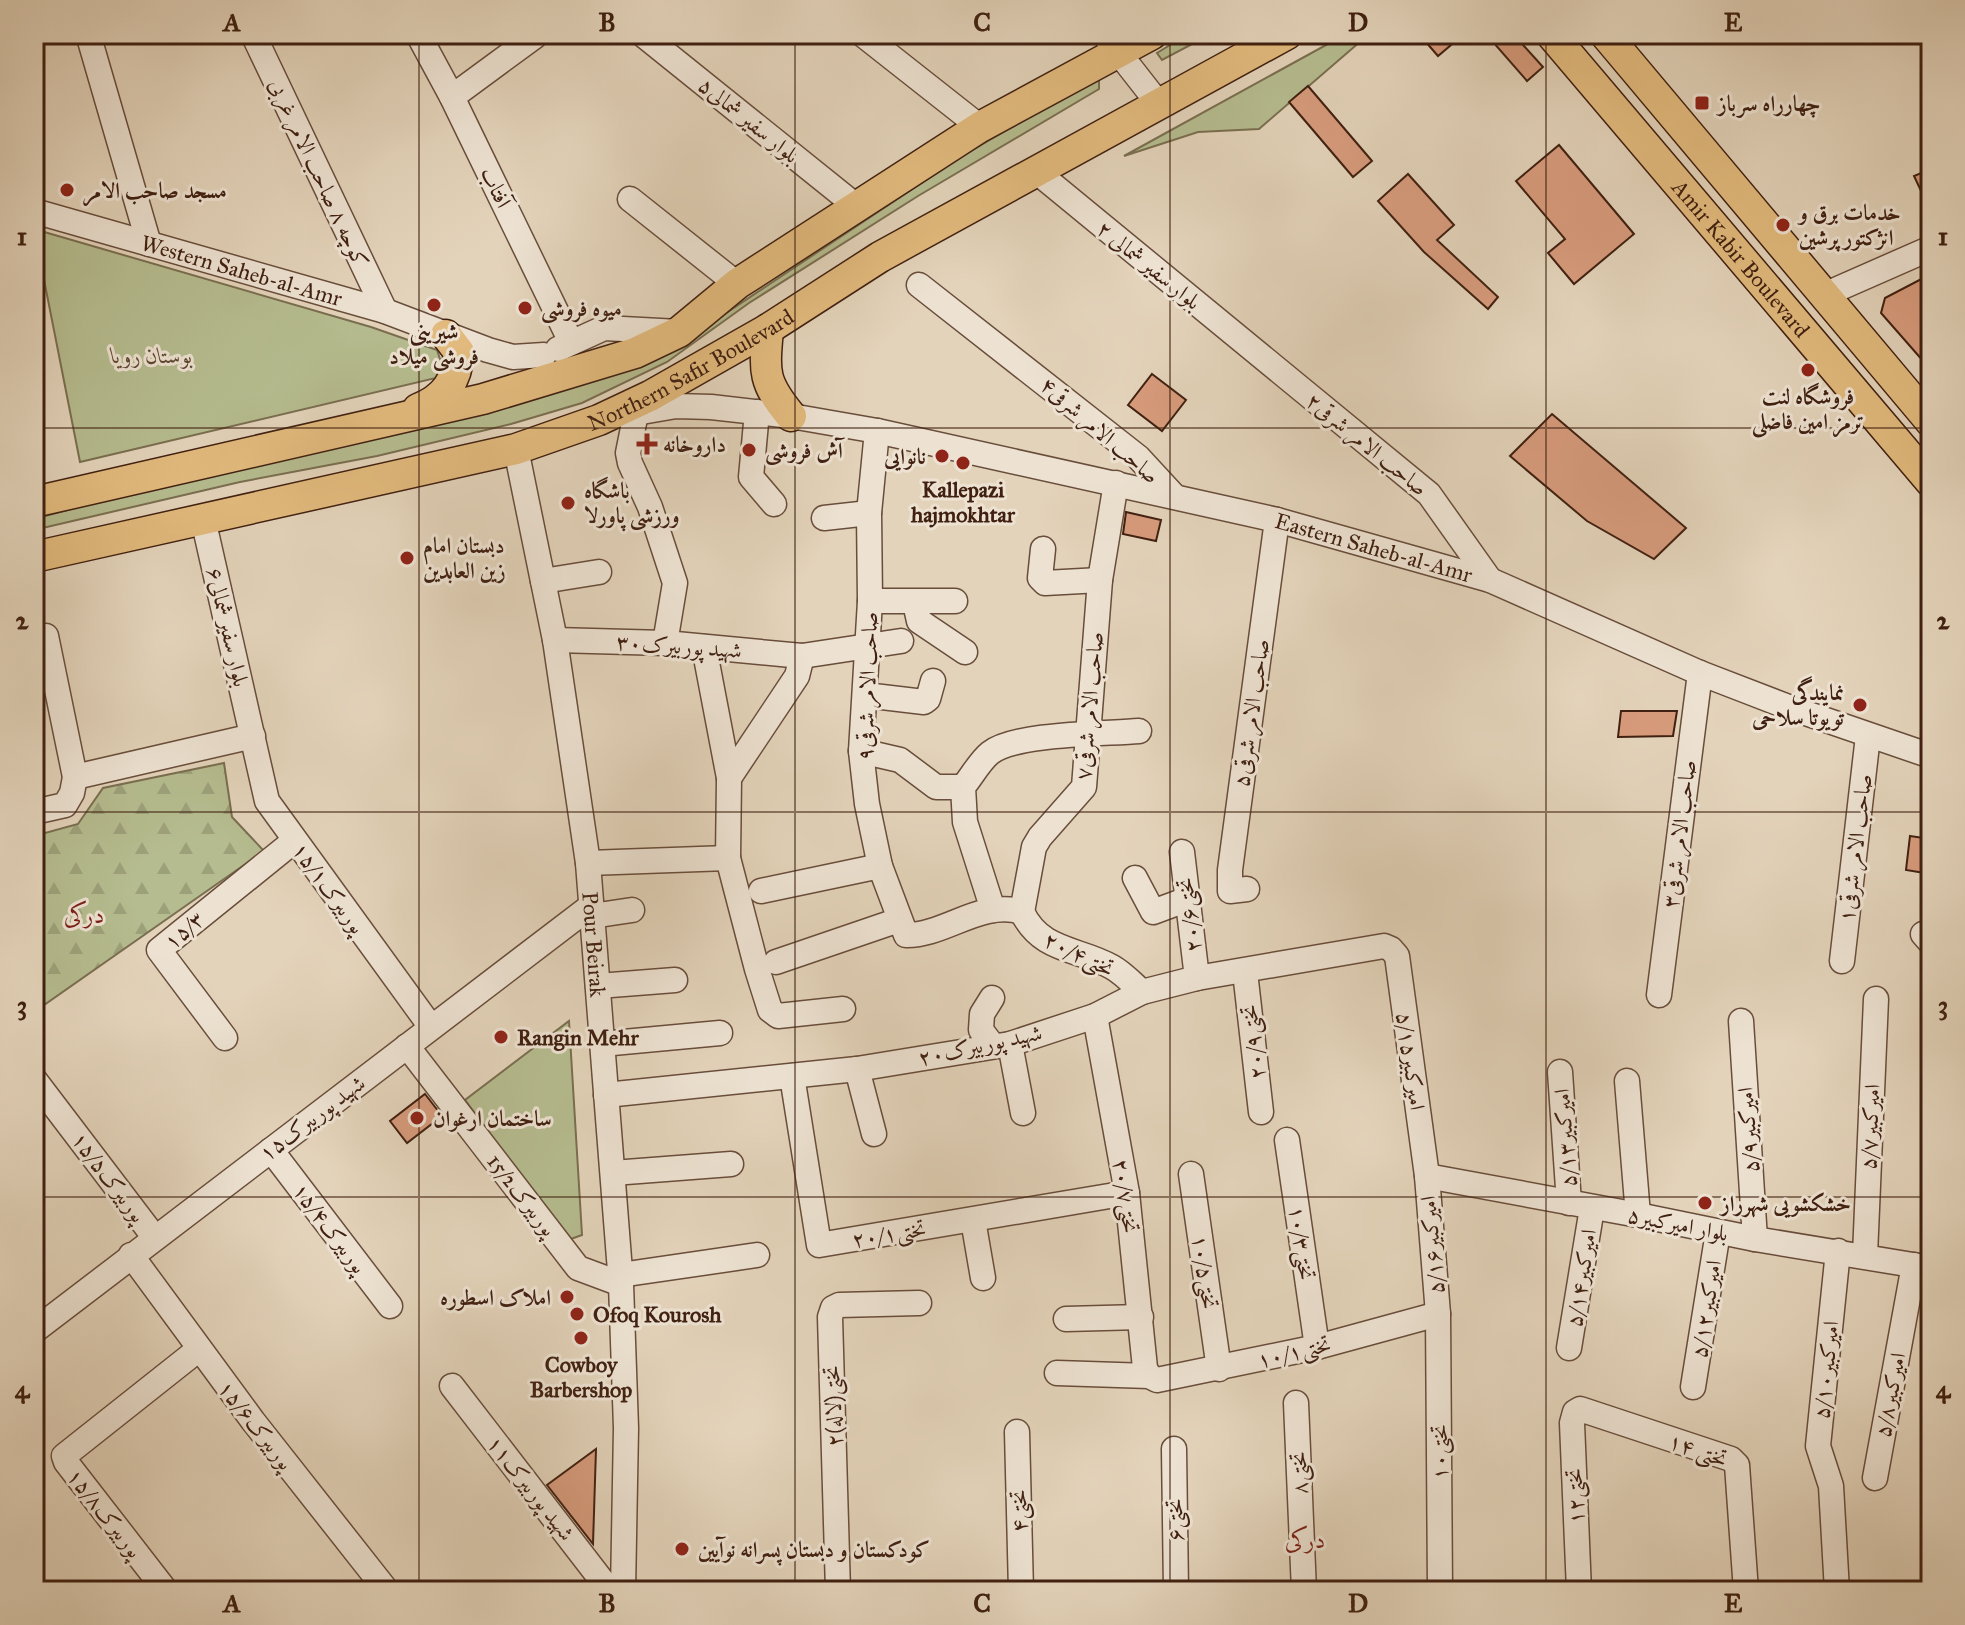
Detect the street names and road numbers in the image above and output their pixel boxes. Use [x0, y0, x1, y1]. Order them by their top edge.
street label: بلوار سفیر شمالی۵ [693, 71, 805, 169]
street label: کوچه ۸ صاحب الامر غربی [261, 74, 375, 273]
street label: آفتاب [475, 162, 518, 214]
street label: Amir Kabir Boulevard [1666, 173, 1816, 343]
street label: بلوار سفیر شمالی ۲ [1091, 215, 1207, 315]
street label: Western Saheb-al-Amr [138, 229, 346, 312]
street label: Northern Safir Boulevard [584, 303, 798, 436]
street label: صاحب الامر شرقی۴ [1034, 371, 1165, 491]
street label: ۲صاحب الامر شرقی [1299, 387, 1433, 503]
street label: Eastern Saheb-al-Amr [1272, 507, 1476, 588]
street label: بلوار سفیر شمالی۶ [201, 565, 255, 689]
street label: صاحب الامر شرقی۹ [851, 611, 885, 761]
street label: شهید پوربیرک۳۰ [615, 628, 743, 667]
street label: صاحب الامر شرقی۷ [1069, 631, 1111, 782]
street label: صاحب الامر شرقی۵ [1227, 637, 1277, 789]
street label: صاحب الامر شرقی۳ [1657, 758, 1703, 910]
street label: صاحب الامر شرقی۱ [1833, 772, 1879, 924]
street label: پوربیرک۱۵/۱ [284, 837, 372, 942]
street label: تختی۲۰/۶ [1171, 876, 1209, 954]
street label: Pour Beirak [577, 891, 612, 999]
street label: ۱۵/۳ [158, 905, 210, 955]
street label: تختی۲۰/۴ [1039, 925, 1118, 984]
street label: تختی۲۰/۹ [1235, 1003, 1273, 1081]
street label: امیرکبیر۵/۱۵ [1391, 1010, 1431, 1112]
street label: شهید پوربیرک۲۰ [916, 1019, 1045, 1074]
street label: شهید پوربیرک۱۵ [254, 1069, 372, 1169]
street label: امیرکبیر۵/۷ [1854, 1083, 1886, 1171]
street label: امیرکبیر۵/۹ [1732, 1086, 1764, 1174]
street label: امیرکبیر۵/۱۳ [1548, 1088, 1582, 1188]
street label: پوربیرک۱۵/۵ [64, 1126, 153, 1231]
street label: پوربیرک15/2 [479, 1148, 564, 1245]
street label: تختی۲۰/۷ [1105, 1157, 1145, 1235]
street label: پوربیرک۱۵/۴ [285, 1177, 374, 1282]
street label: امیرکبیر۵/۱۶ [1414, 1195, 1450, 1295]
street label: بلوار امیرکبیر۵ [1625, 1201, 1731, 1247]
street label: تختی۱۰/۳ [1281, 1204, 1321, 1282]
street label: تختی۲۰/۱ [850, 1215, 928, 1255]
street label: امیرکبیر۵/۱۴ [1560, 1227, 1602, 1329]
street label: تختی۱۰/۵ [1184, 1233, 1224, 1311]
street label: امیرکبیر۵/۱۲ [1685, 1258, 1727, 1360]
street label: امیرکبیر۵/۱۰ [1807, 1320, 1845, 1420]
street label: تختی۱۰/۱ [1255, 1330, 1334, 1376]
street label: امیرکبیر۵/۸ [1869, 1350, 1911, 1440]
street label: ۲تختی(لاله) [818, 1365, 850, 1447]
street label: پوربیرک۱۵/۶ [210, 1375, 301, 1479]
street label: تختی۱۰ [1426, 1424, 1455, 1480]
street label: تختی ۱۴ [1664, 1427, 1731, 1475]
street label: شهید پوربیرک۱۱ [479, 1430, 580, 1548]
street label: تختی۸ [1285, 1451, 1315, 1495]
street label: پوربیرک۱۵/۸ [59, 1463, 150, 1567]
street label: تختی۱۲ [1561, 1468, 1591, 1524]
street label: تختی۴ [1005, 1489, 1035, 1533]
street label: تختی۶ [1161, 1498, 1191, 1542]

